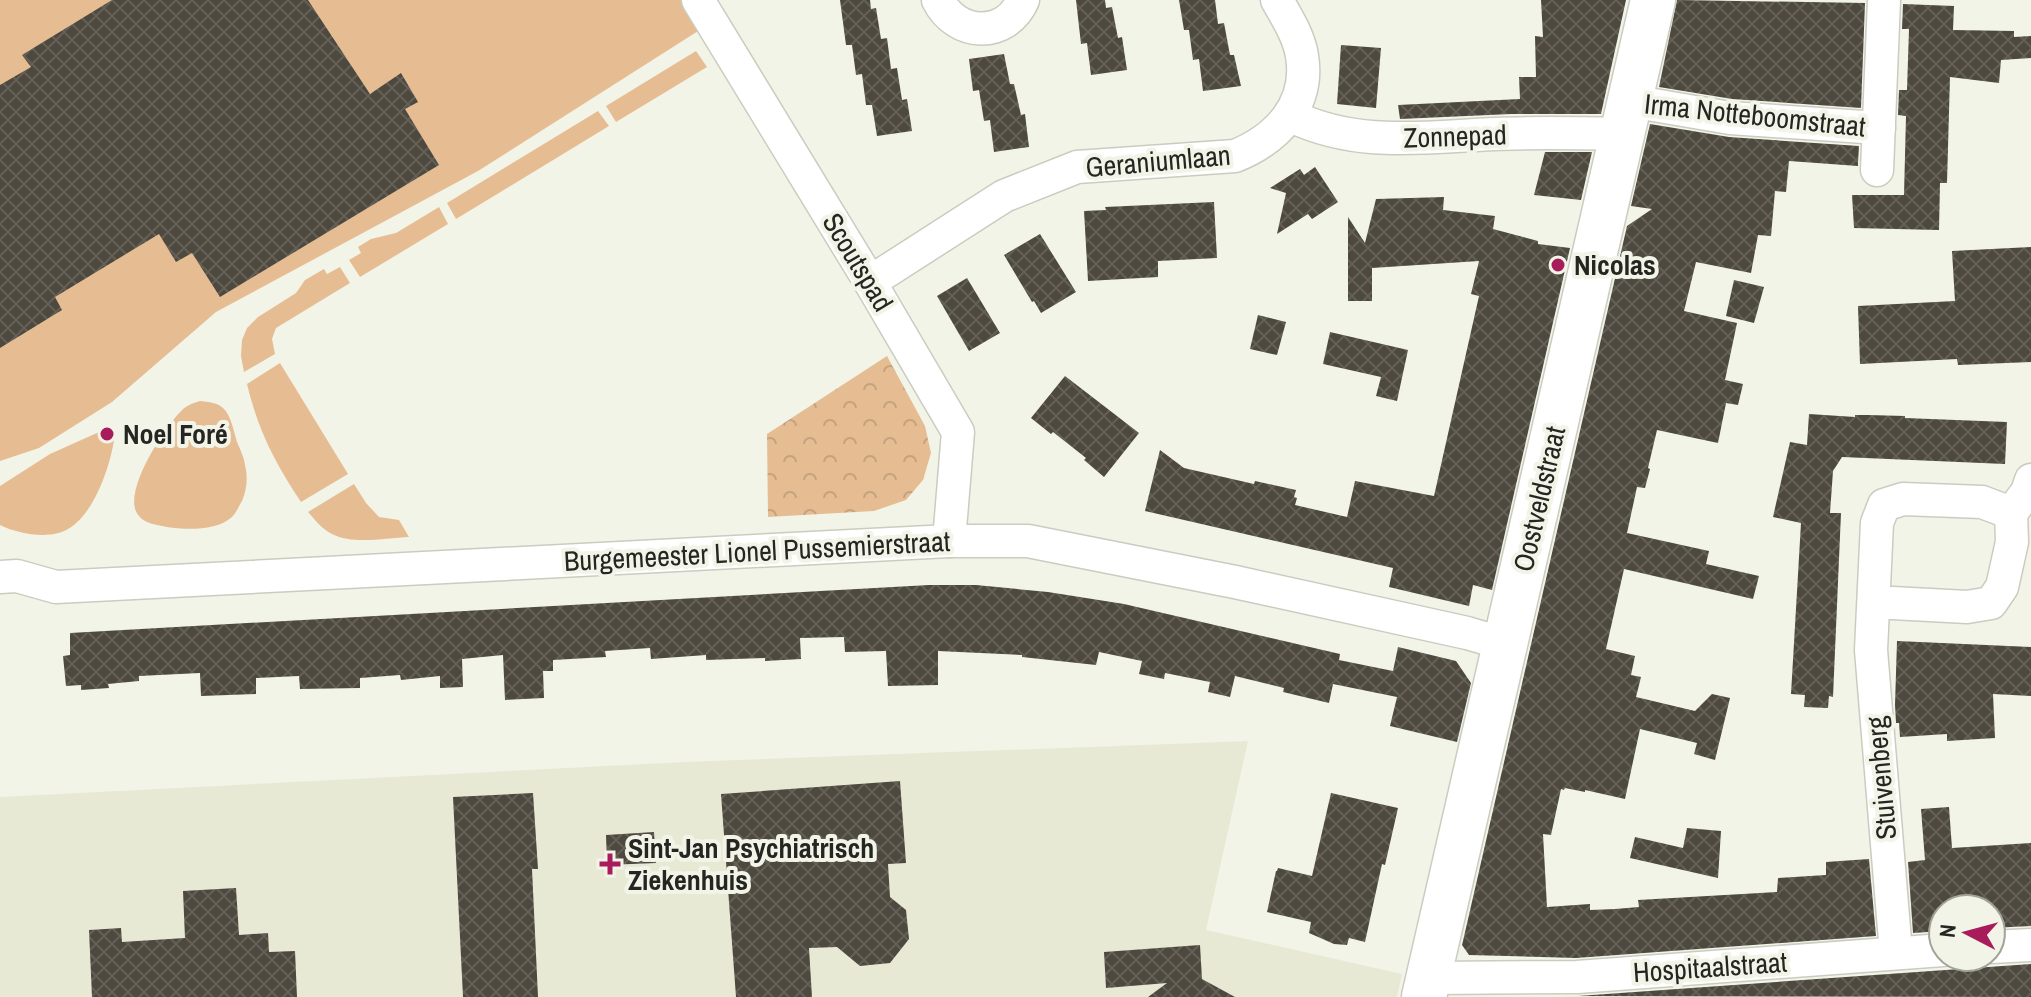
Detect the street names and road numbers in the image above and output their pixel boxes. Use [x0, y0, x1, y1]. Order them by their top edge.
street label: Irma Notteboomstraat [1643, 84, 1867, 146]
street label: Zonnepad [1403, 115, 1507, 157]
street label: Geraniumlaan [1084, 136, 1232, 186]
street label: Scoutspad [814, 206, 902, 318]
street label: Oostveldstraat [1504, 423, 1574, 575]
street label: Burgemeester Lionel Pussemierstraat [563, 522, 951, 580]
street label: Stuivenberg [1857, 714, 1905, 841]
street label: Hospitaalstraat [1632, 943, 1788, 991]

